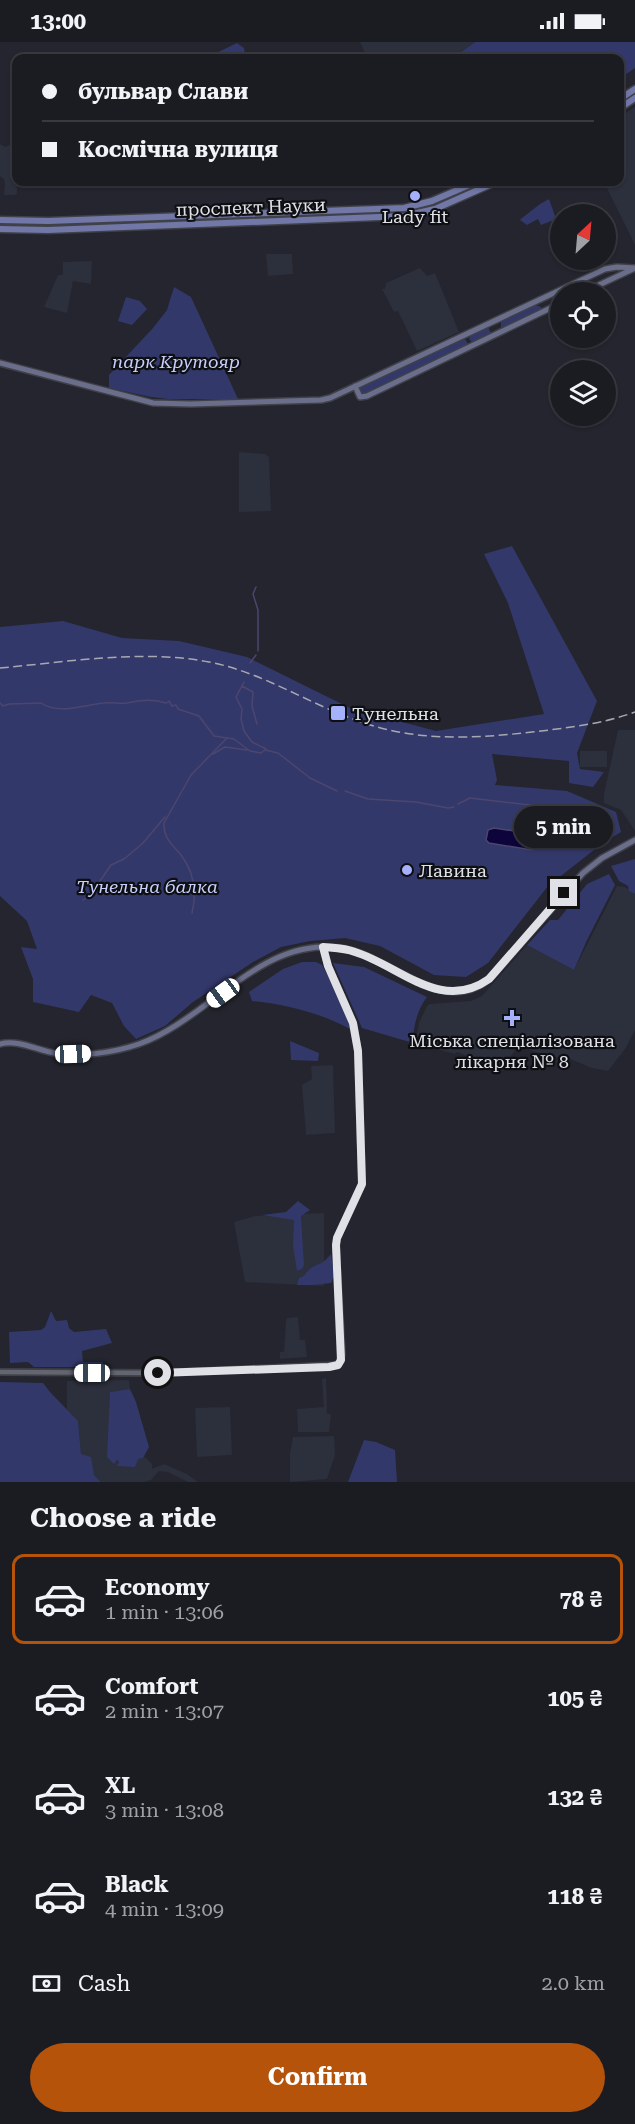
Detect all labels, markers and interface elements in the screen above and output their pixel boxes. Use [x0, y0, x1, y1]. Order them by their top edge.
text: 13:00 [30, 9, 86, 34]
text: бульвар Слави [78, 79, 248, 104]
text: Космічна вулиця [78, 137, 278, 162]
marker: Lady fit [408, 189, 422, 203]
street label: проспект Науки [176, 194, 326, 220]
north arrow [550, 204, 616, 270]
map controls [550, 204, 616, 426]
place label: Lady fit [382, 206, 449, 227]
button: locate [550, 282, 616, 348]
park label: парк Крутояр [112, 351, 240, 372]
button: layers [550, 360, 616, 426]
place label: Тунельна [352, 703, 439, 724]
marker: Тунельна [329, 704, 347, 722]
callout: 5 min [514, 806, 614, 848]
text: 5 min [536, 815, 591, 839]
place label: Лавина [419, 860, 487, 881]
marker: Лавина [400, 863, 414, 877]
park label: Тунельна балка [76, 876, 218, 897]
route end [550, 879, 577, 906]
car [203, 975, 243, 1011]
marker: Міська спеціалізована лікарня № 8 [503, 1009, 521, 1027]
place label: Міська спеціалізована лікарня № 8 [409, 1030, 615, 1072]
car [55, 1044, 91, 1064]
route start [144, 1359, 171, 1386]
car [74, 1364, 110, 1382]
text: Choose a ride [30, 1502, 216, 1534]
icon: car [33, 1572, 87, 1626]
text: Economy [105, 1575, 209, 1600]
text: 78 ₴ [559, 1587, 602, 1612]
text: 1 min · 13:06 [105, 1600, 224, 1624]
icon: car [33, 1671, 87, 1725]
text: Comfort [105, 1674, 198, 1699]
text: 105 ₴ [547, 1686, 602, 1711]
text: 2 min · 13:07 [105, 1699, 224, 1723]
icon: car [33, 1770, 87, 1824]
text: XL [105, 1773, 135, 1798]
text: 132 ₴ [547, 1785, 602, 1810]
text: 3 min · 13:08 [105, 1798, 224, 1822]
icon: car [33, 1869, 87, 1923]
text: Black [105, 1872, 169, 1897]
text: 118 ₴ [547, 1884, 602, 1909]
text: 4 min · 13:09 [105, 1897, 224, 1921]
icon: cash [30, 1967, 63, 2000]
text: Cash [78, 1971, 130, 1996]
text: 2.0 km [541, 1971, 605, 1995]
button: Confirm [30, 2043, 605, 2112]

